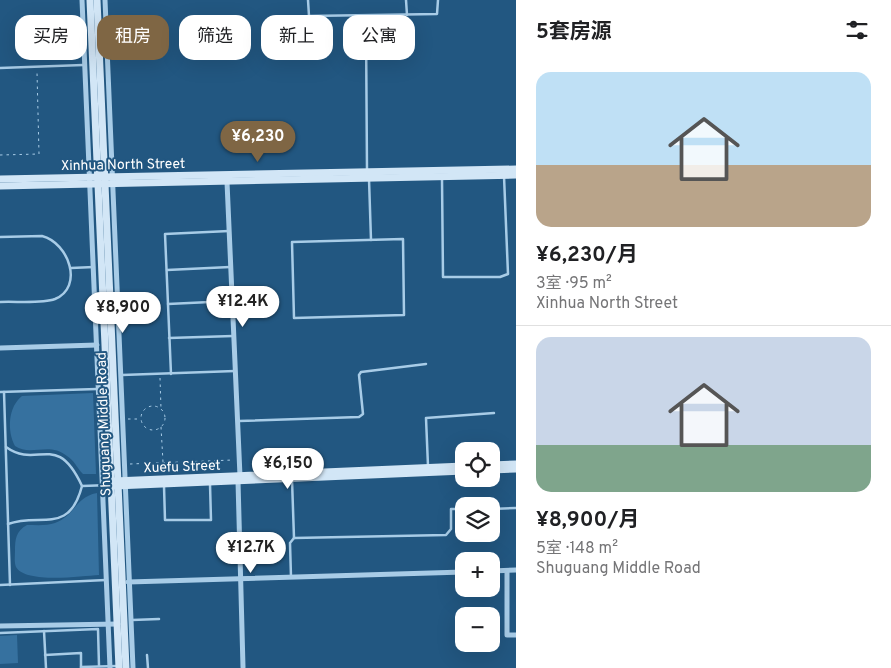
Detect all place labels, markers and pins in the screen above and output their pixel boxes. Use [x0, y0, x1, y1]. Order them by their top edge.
pin: ¥6,230 [217, 120, 299, 163]
pin: ¥12.4K [202, 286, 284, 328]
pin: ¥8,900 [82, 292, 164, 334]
pin: ¥6,150 [247, 448, 329, 490]
pin: ¥12.7K [210, 532, 292, 574]

